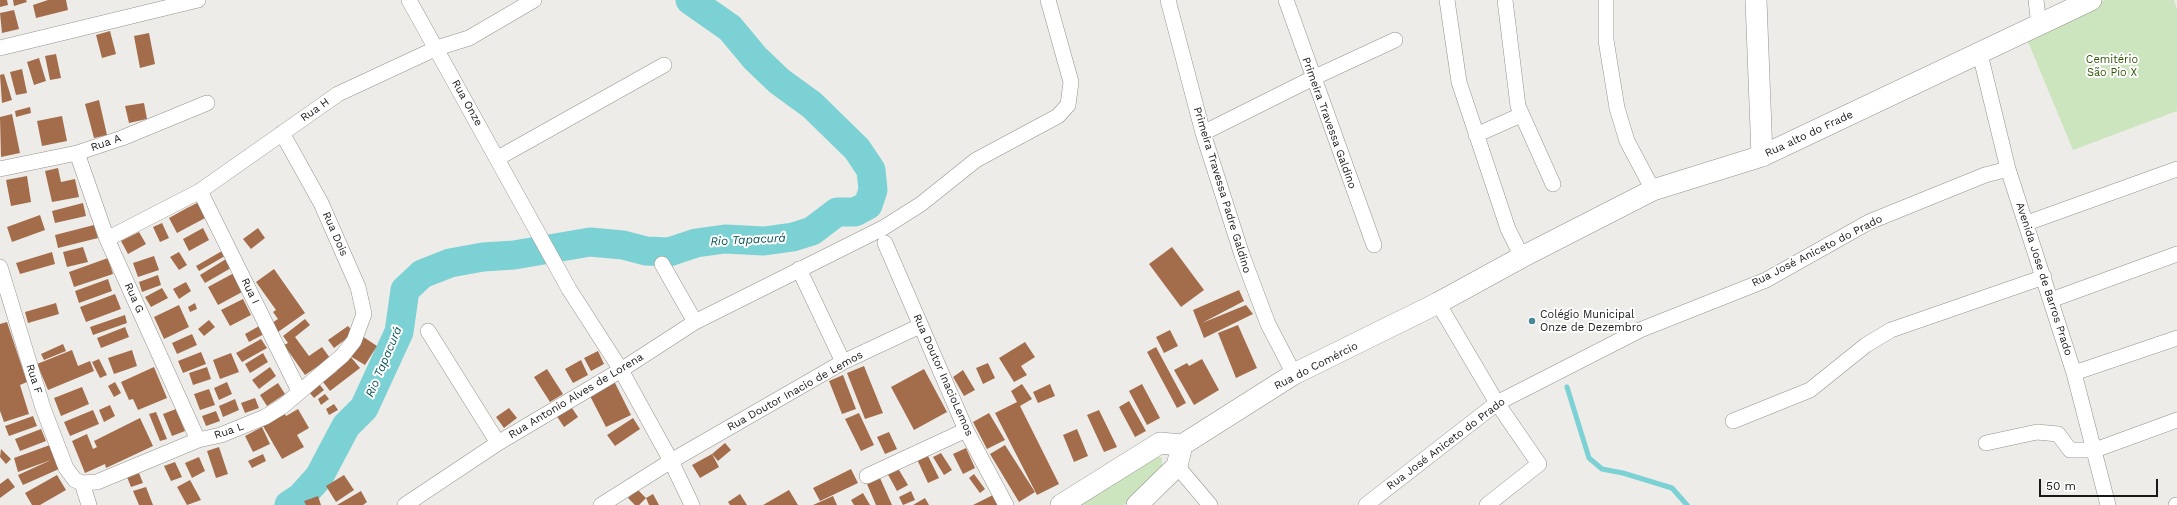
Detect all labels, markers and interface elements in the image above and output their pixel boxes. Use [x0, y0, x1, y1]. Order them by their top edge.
park label: Cemitério São Pio X [2086, 53, 2138, 79]
street label: Primeira Travessa Galdino [1299, 55, 1359, 191]
street label: Rua Onze [449, 77, 485, 129]
street label: Rua H [298, 95, 332, 125]
street label: Primeira Travessa Padre Galdino [1190, 105, 1254, 275]
street label: Rua alto do Frade [1763, 108, 1855, 160]
street label: Rua A [89, 132, 123, 154]
street label: Avenida Jose de Barros Prado [2013, 201, 2075, 357]
street label: Rua Dois [319, 210, 351, 258]
street label: Rua José Aniceto do Prado [1749, 212, 1885, 290]
water label: Rio Tapacurá [710, 231, 786, 249]
street label: Rua I [238, 276, 262, 306]
street label: Rua G [121, 281, 147, 315]
place label: Colégio Municipal Onze de Dezembro [1540, 308, 1643, 334]
street label: Rua Doutor InacioLemos [910, 312, 976, 438]
marker: Colégio Municipal Onze de Dezembro [1527, 316, 1537, 326]
water label: Rio Tapacurá [363, 324, 405, 400]
street label: Rua do Comércio [1272, 339, 1360, 393]
street label: Rua Doutor Inacio de Lemos [725, 348, 865, 434]
street label: Rua Antonio Alves de Lorena [506, 350, 646, 442]
street label: Rua F [23, 362, 45, 396]
street label: Rua José Aniceto do Prado [1384, 395, 1508, 493]
street label: Rua L [212, 420, 246, 442]
scale bar [2041, 471, 2160, 497]
text: 50 m [2046, 479, 2076, 493]

